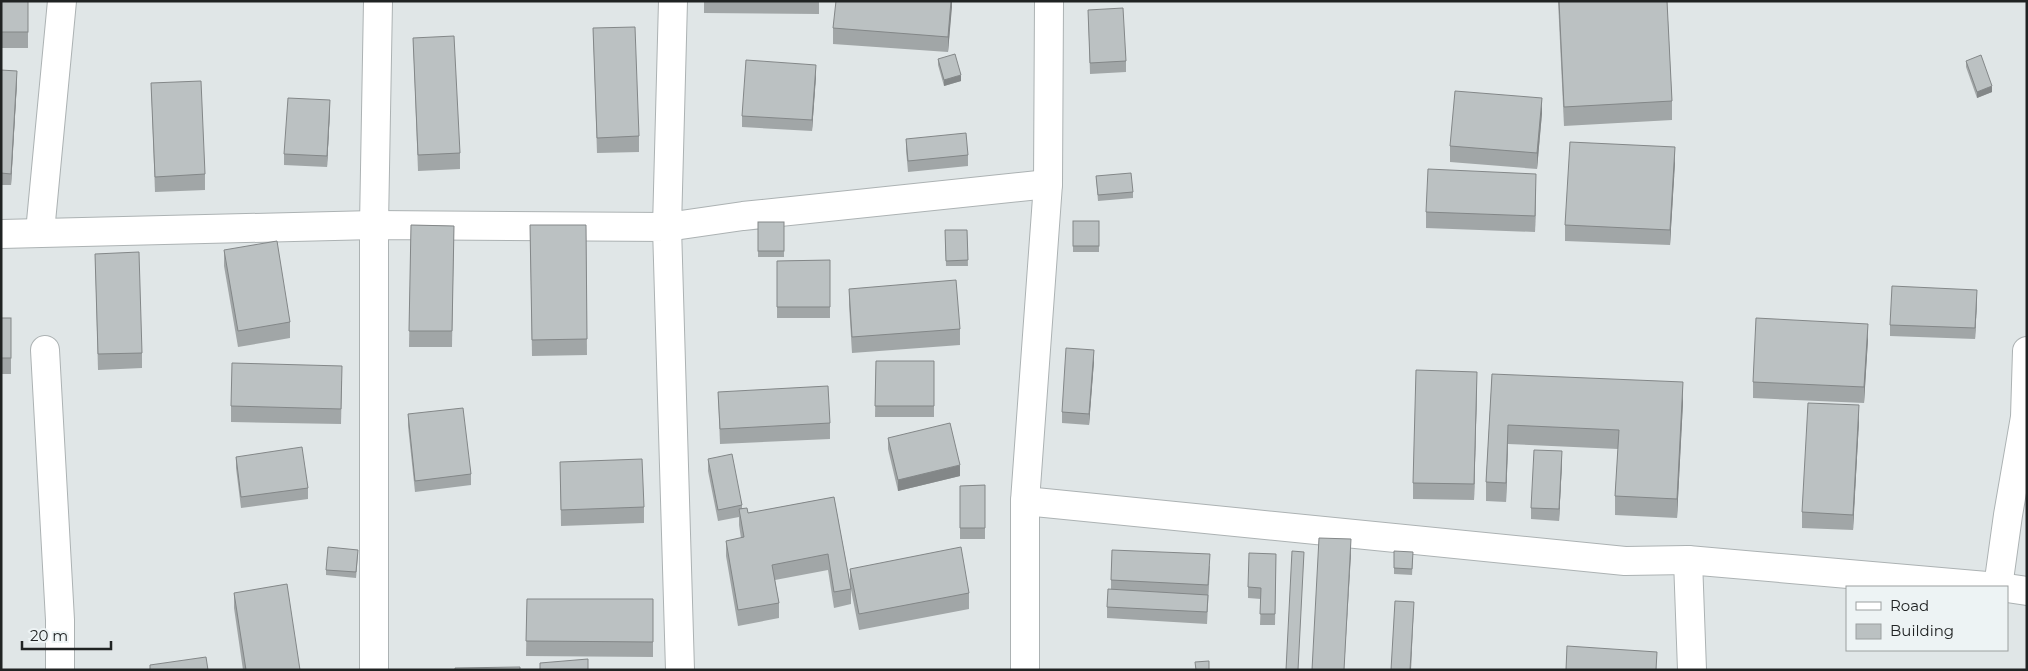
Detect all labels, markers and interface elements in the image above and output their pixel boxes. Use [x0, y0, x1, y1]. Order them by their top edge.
legend [1846, 586, 2008, 651]
text: Road [1890, 596, 1929, 615]
scale bar [22, 618, 111, 650]
text: Building [1890, 621, 1954, 640]
text: 20 m [30, 626, 68, 645]

